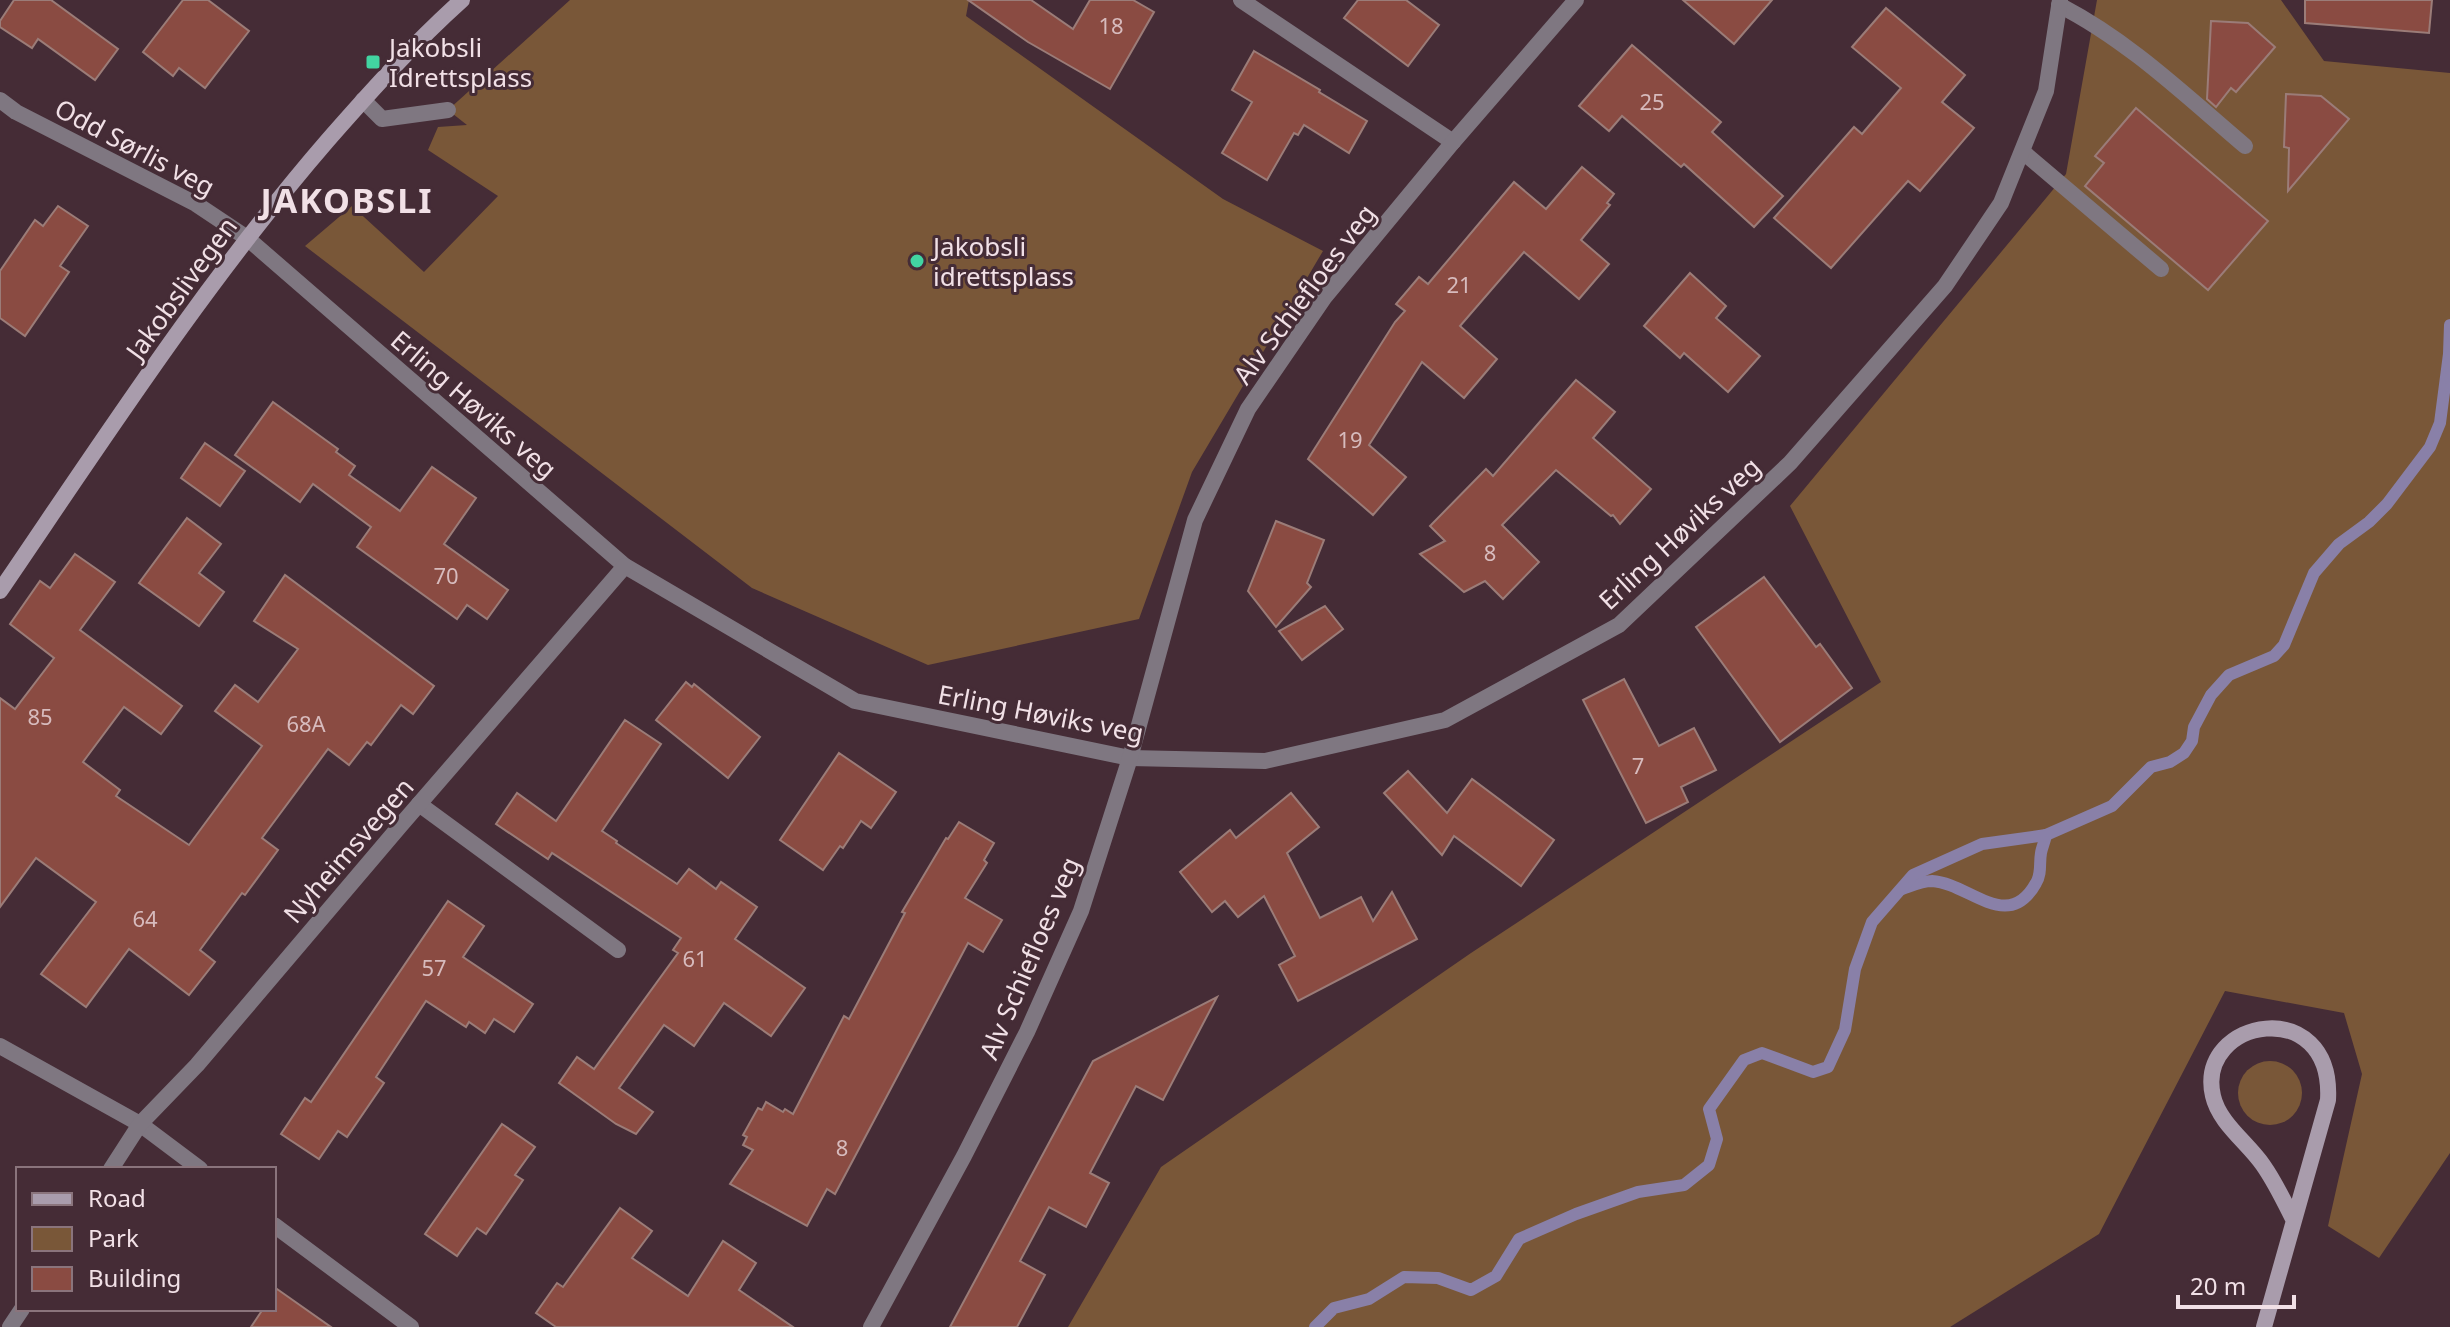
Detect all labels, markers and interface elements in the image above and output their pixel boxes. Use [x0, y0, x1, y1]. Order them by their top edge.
house number: 18 [1098, 10, 1124, 40]
place label: Jakobsli Idrettsplass [386, 29, 532, 95]
marker: Jakobsli Idrettsplass [364, 53, 382, 71]
house number: 25 [1639, 86, 1665, 116]
street label: Odd Sørlis veg [49, 90, 221, 204]
district label: JAKOBSLI [257, 177, 434, 223]
street label: Alv Schiefloes veg [1224, 197, 1384, 391]
street label: Jakobslivegen [115, 210, 245, 369]
place label: Jakobsli idrettsplass [930, 228, 1074, 294]
marker: Jakobsli idrettsplass [908, 252, 926, 270]
house number: 21 [1446, 269, 1472, 299]
street label: Erling Høviks veg [383, 322, 565, 486]
house number: 19 [1337, 424, 1363, 454]
street label: Erling Høviks veg [1590, 449, 1768, 617]
house number: 8 [1484, 537, 1496, 567]
house number: 70 [433, 560, 459, 590]
street label: Erling Høviks veg [935, 675, 1147, 751]
house number: 85 [27, 701, 53, 731]
house number: 68A [286, 708, 327, 738]
house number: 7 [1632, 750, 1644, 780]
street label: Nyheimsvegen [275, 770, 421, 930]
street label: Alv Schiefloes veg [970, 851, 1088, 1065]
house number: 64 [132, 903, 158, 933]
house number: 61 [682, 943, 708, 973]
house number: 57 [421, 952, 447, 982]
house number: 8 [836, 1132, 848, 1162]
legend [16, 1167, 276, 1311]
text: Road [88, 1181, 146, 1214]
text: Park [88, 1221, 139, 1254]
scale bar [2178, 1259, 2294, 1309]
text: Building [88, 1261, 181, 1294]
text: 20 m [2190, 1269, 2246, 1302]

